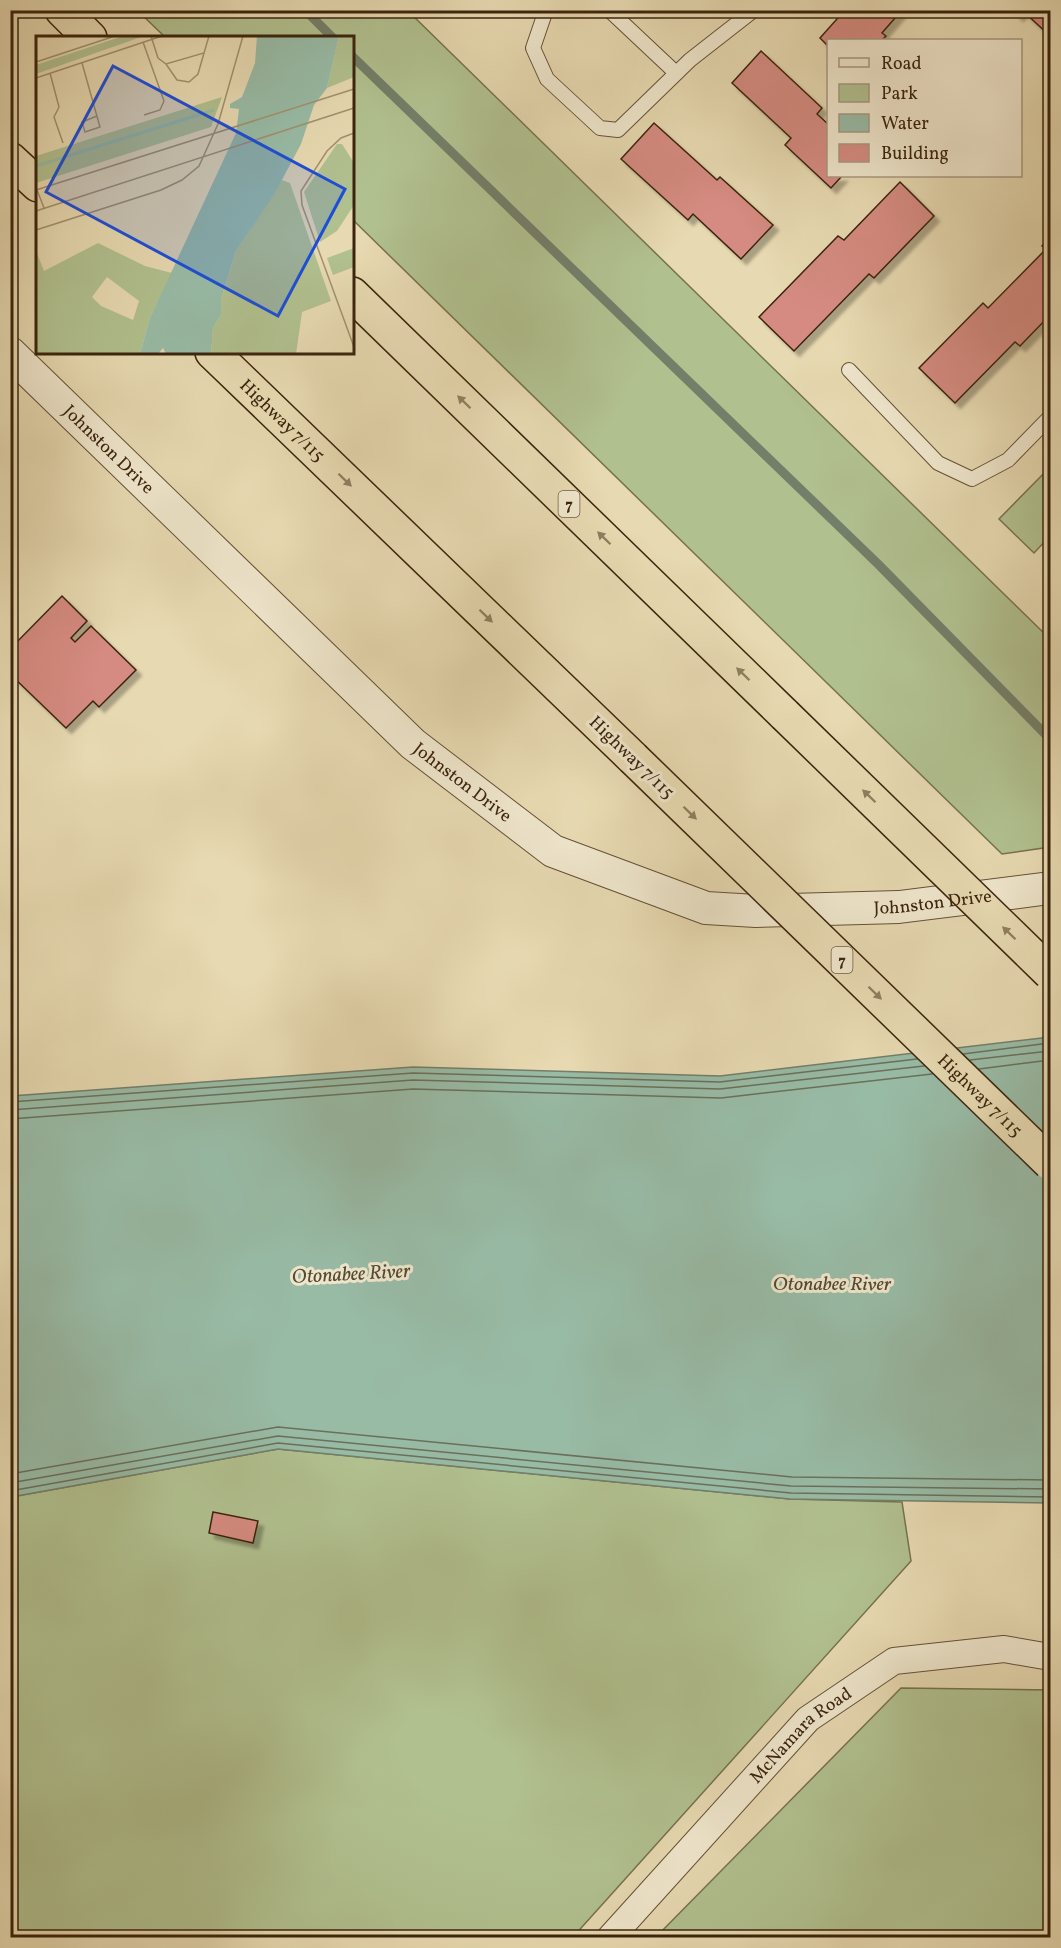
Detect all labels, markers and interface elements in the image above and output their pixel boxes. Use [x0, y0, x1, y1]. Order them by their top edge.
inset map [36, 36, 354, 354]
legend [827, 39, 1022, 177]
text: Road [881, 52, 922, 77]
text: Park [881, 82, 918, 107]
text: Water [881, 112, 929, 137]
text: Building [881, 142, 949, 167]
street label: Highway 7/115 [233, 374, 330, 468]
one-way arrow [456, 395, 471, 409]
street label: Johnston Drive [57, 400, 159, 500]
one-way arrow [338, 473, 352, 487]
road number: 7 [558, 491, 580, 517]
one-way arrow [596, 531, 611, 545]
one-way arrow [478, 608, 492, 622]
one-way arrow [737, 668, 751, 682]
street label: Highway 7/115 [583, 711, 679, 805]
street label: Johnston Drive [407, 737, 516, 829]
one-way arrow [862, 790, 876, 804]
one-way arrow [683, 806, 698, 820]
street label: Johnston Drive [873, 884, 993, 922]
one-way arrow [1002, 926, 1016, 940]
road number: 7 [832, 947, 852, 973]
one-way arrow [868, 985, 882, 999]
street label: Highway 7/115 [931, 1049, 1027, 1144]
water label: Otonabee River [291, 1258, 412, 1292]
water label: Otonabee River [773, 1271, 892, 1299]
street label: McNamara Road [745, 1682, 857, 1790]

